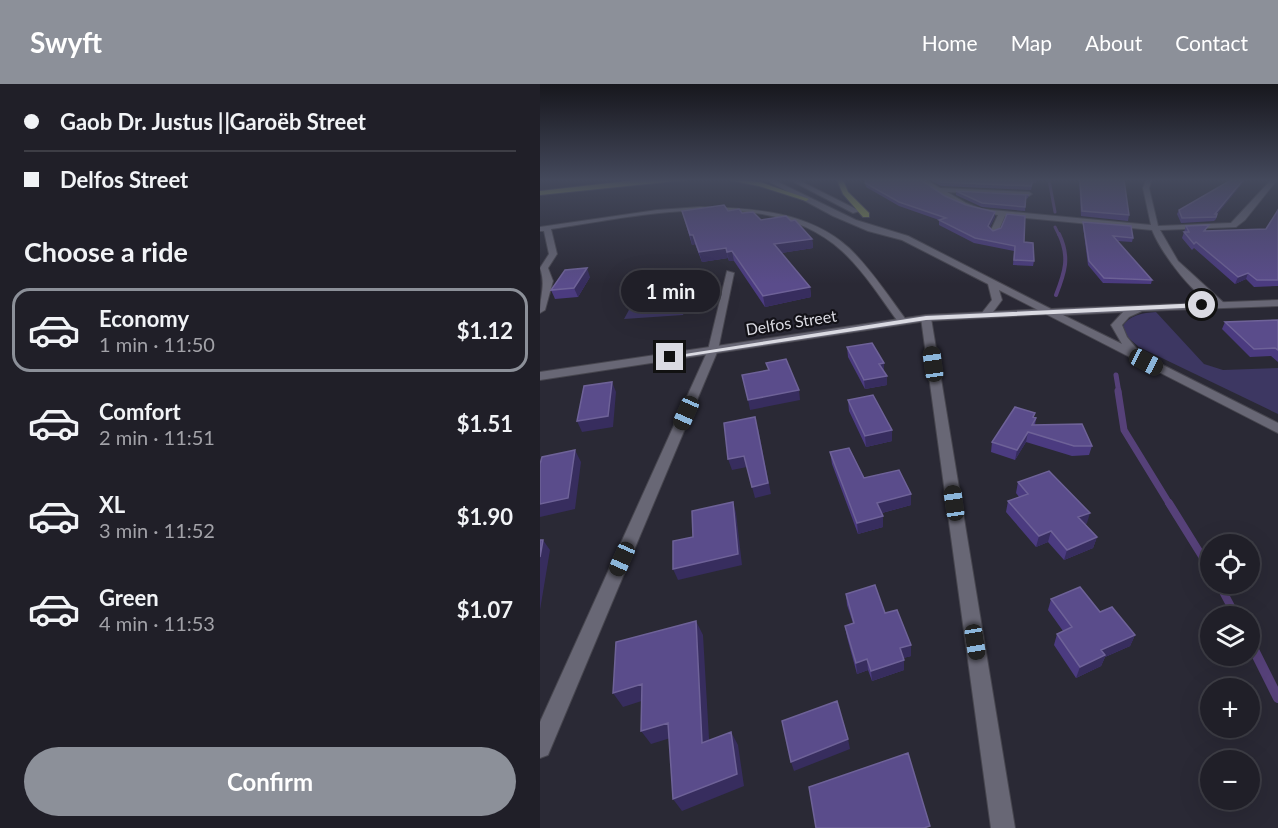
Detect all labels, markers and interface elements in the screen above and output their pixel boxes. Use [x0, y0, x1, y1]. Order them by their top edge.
text: Swyft [30, 25, 102, 59]
text: Home [922, 30, 978, 55]
text: Map [1011, 30, 1052, 55]
text: About [1085, 30, 1142, 55]
text: Contact [1175, 30, 1248, 55]
text: Gaob Dr. Justus ǁGaroëb Street [60, 108, 366, 135]
text: Delfos Street [60, 166, 188, 193]
text: Choose a ride [24, 235, 188, 268]
callout: 1 min [620, 270, 720, 312]
text: 1 min [646, 279, 695, 303]
route start [1188, 291, 1215, 318]
icon: car [27, 303, 81, 357]
text: Economy [99, 305, 189, 332]
street label: Delfos Street [744, 305, 838, 339]
text: $1.12 [457, 317, 513, 344]
text: 1 min · 11:50 [99, 332, 215, 356]
route end [656, 343, 683, 370]
car [922, 345, 944, 383]
car [1126, 346, 1166, 378]
car [670, 393, 702, 433]
icon: car [27, 396, 81, 450]
text: Comfort [99, 398, 181, 425]
text: $1.51 [457, 410, 513, 437]
text: 2 min · 11:51 [99, 425, 215, 449]
car [943, 484, 965, 522]
icon: car [27, 489, 81, 543]
text: XL [99, 491, 125, 518]
text: $1.90 [457, 503, 513, 530]
text: 3 min · 11:52 [99, 518, 215, 542]
map controls [1200, 534, 1260, 810]
button: locate [1200, 534, 1260, 594]
car [606, 539, 638, 579]
icon: car [27, 582, 81, 636]
text: Green [99, 584, 159, 611]
text: $1.07 [457, 596, 513, 623]
button: layers [1200, 606, 1260, 666]
text: 4 min · 11:53 [99, 611, 215, 635]
car [963, 623, 987, 661]
button: + [1200, 678, 1260, 738]
button: Confirm [24, 747, 516, 816]
button: − [1200, 750, 1260, 810]

